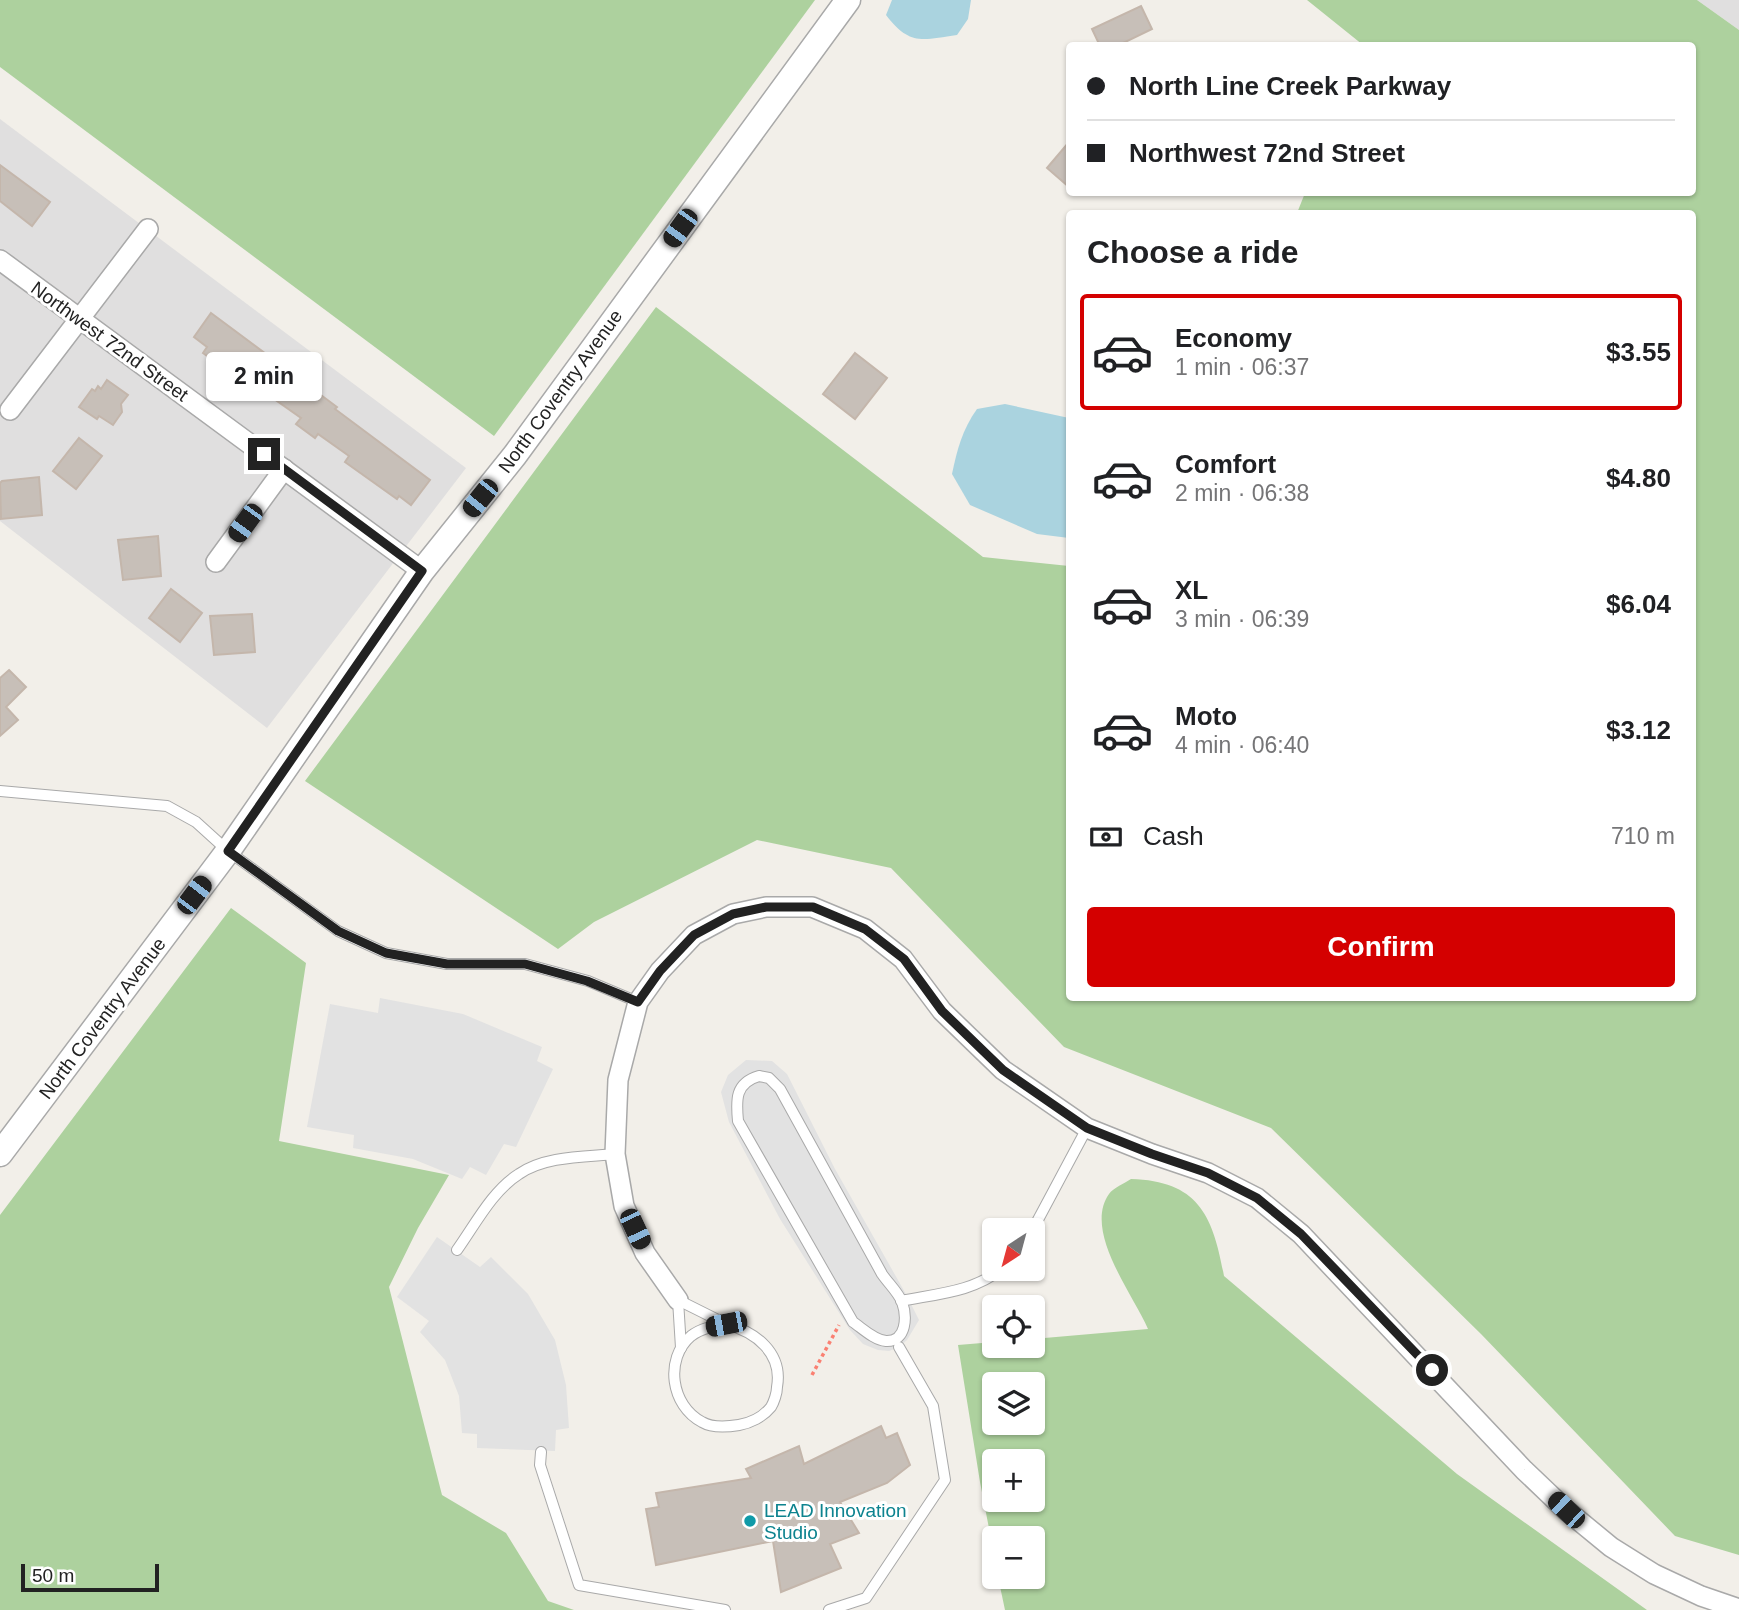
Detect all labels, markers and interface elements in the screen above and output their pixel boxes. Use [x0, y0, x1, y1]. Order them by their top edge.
text: North Line Creek Parkway [1129, 71, 1451, 101]
text: Northwest 72nd Street [1129, 138, 1405, 168]
car [660, 205, 701, 251]
text: Choose a ride [1087, 234, 1299, 270]
street label: Northwest 72nd Street [27, 277, 193, 406]
street label: North Coventry Avenue [494, 306, 627, 477]
icon: car [1091, 321, 1154, 384]
text: Economy [1175, 323, 1292, 353]
text: $3.55 [1606, 337, 1671, 367]
callout: 2 min [206, 352, 322, 402]
text: 1 min · 06:37 [1175, 354, 1309, 380]
text: 2 min [234, 363, 294, 389]
route end [248, 438, 280, 470]
icon: car [1091, 447, 1154, 510]
text: Comfort [1175, 449, 1276, 479]
text: $4.80 [1606, 463, 1671, 493]
car [459, 475, 502, 521]
text: 2 min · 06:38 [1175, 480, 1309, 506]
car [225, 500, 266, 546]
icon: car [1091, 573, 1154, 636]
text: XL [1175, 575, 1208, 605]
text: $6.04 [1606, 589, 1671, 619]
text: 3 min · 06:39 [1175, 606, 1309, 632]
icon: car [1091, 699, 1154, 762]
text: Moto [1175, 701, 1237, 731]
text: $3.12 [1606, 715, 1671, 745]
text: 4 min · 06:40 [1175, 732, 1309, 758]
icon: cash [1087, 818, 1125, 856]
text: Cash [1143, 821, 1204, 851]
text: 710 m [1611, 823, 1675, 849]
car [173, 872, 216, 918]
button: Confirm [1087, 907, 1675, 987]
street label: North Coventry Avenue [35, 934, 170, 1103]
car [617, 1206, 654, 1252]
north arrow [982, 1218, 1045, 1281]
map controls [982, 1218, 1045, 1589]
button: locate [982, 1295, 1045, 1358]
car [704, 1310, 749, 1338]
route start [1416, 1354, 1448, 1386]
button: layers [982, 1372, 1045, 1435]
button: + [982, 1449, 1045, 1512]
car [1544, 1488, 1589, 1532]
place label: LEAD Innovation Studio [764, 1500, 907, 1543]
marker: LEAD Innovation Studio [742, 1513, 758, 1529]
button: − [982, 1526, 1045, 1589]
scale bar [21, 1561, 159, 1593]
text: 50 m [32, 1565, 74, 1586]

